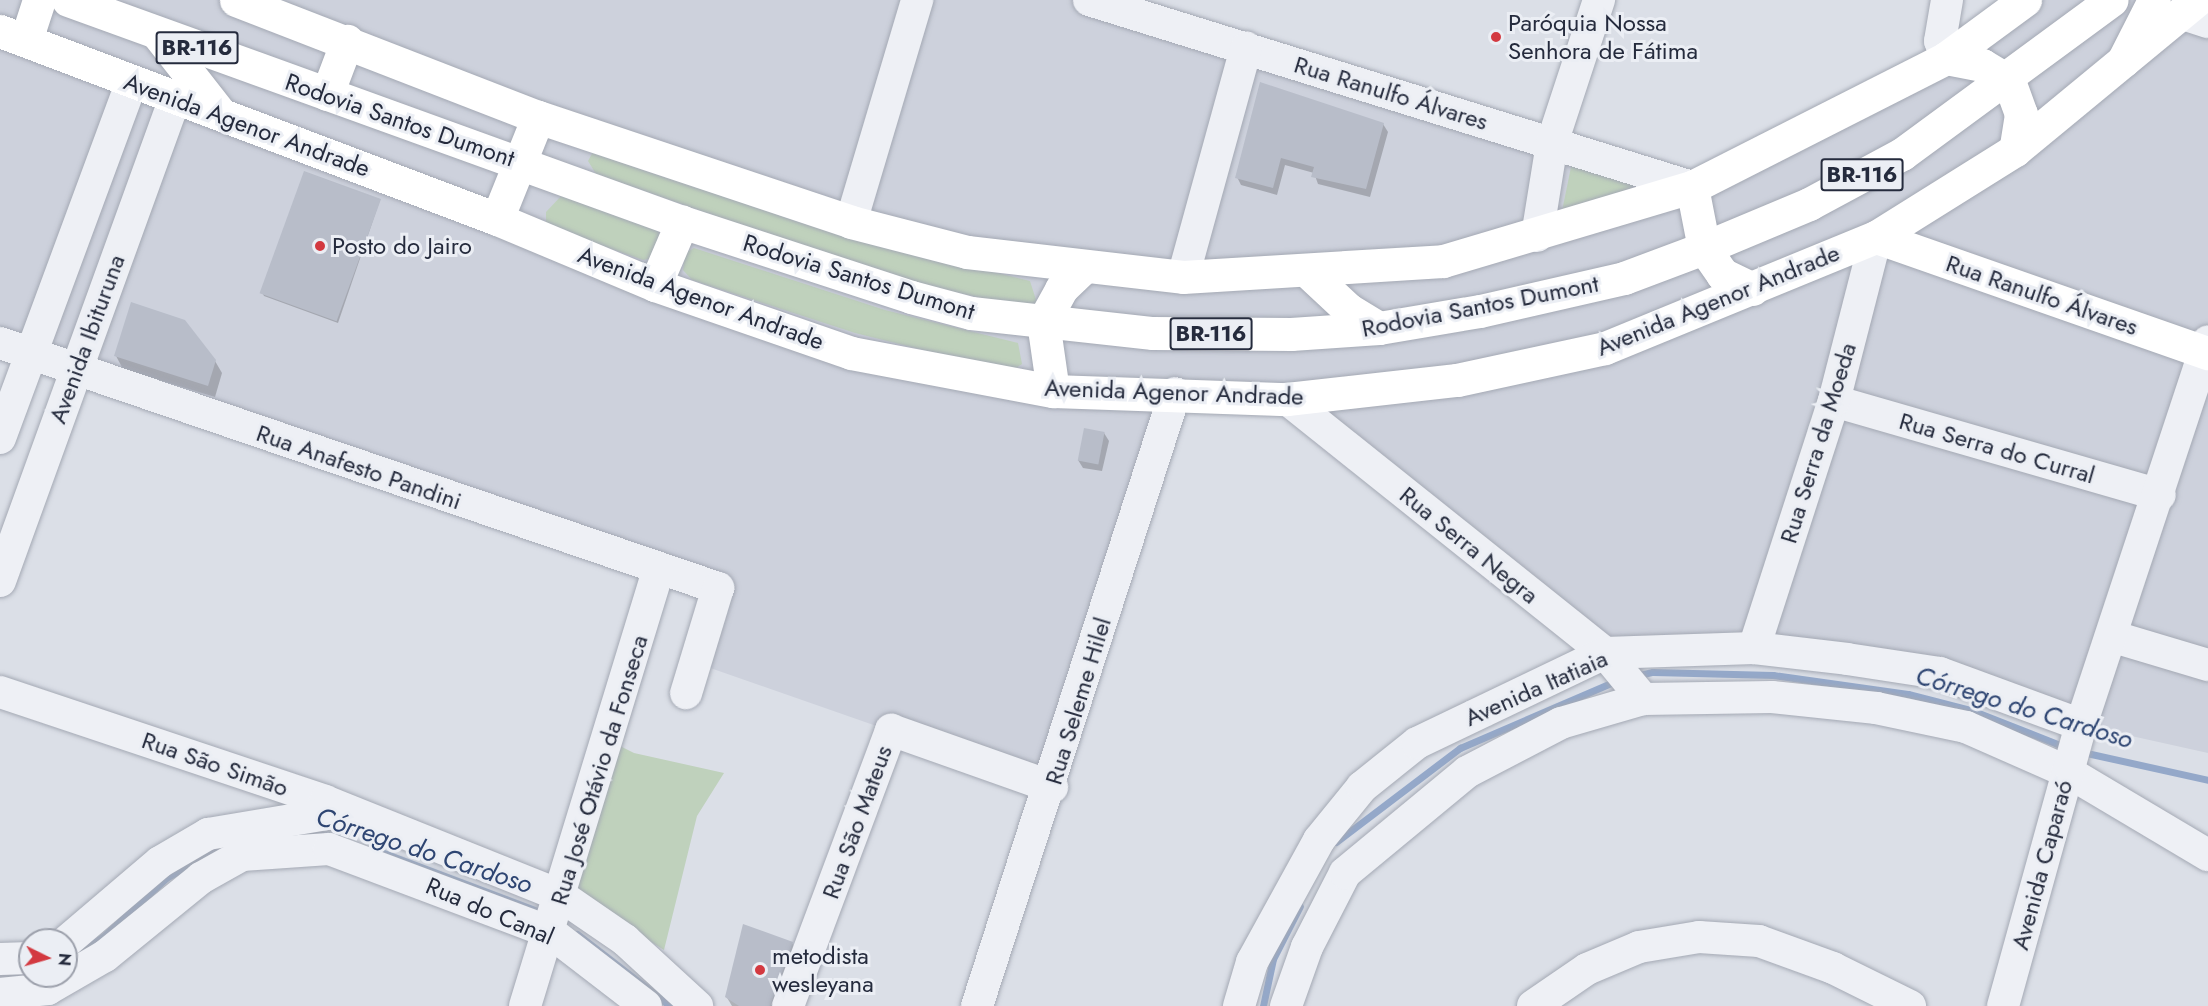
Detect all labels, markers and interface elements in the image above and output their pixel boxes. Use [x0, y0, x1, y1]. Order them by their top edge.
place label: Paróquia Nossa Senhora de Fátima [1508, 9, 1698, 65]
road number: BR-116 [155, 29, 239, 67]
marker: Paróquia Nossa Senhora de Fátima [1489, 30, 1503, 44]
street label: Rua Ranulfo Álvares [1291, 50, 1491, 136]
street label: Avenida Agenor Andrade [120, 67, 374, 183]
street label: Rodovia Santos Dumont [282, 67, 518, 173]
road number: BR-116 [1820, 156, 1904, 194]
street label: Rodovia Santos Dumont [740, 228, 978, 326]
place label: Posto do Jairo [332, 232, 472, 260]
street label: Avenida Agenor Andrade [1592, 238, 1844, 362]
marker: Posto do Jairo [313, 239, 327, 253]
street label: Avenida Agenor Andrade [574, 240, 828, 356]
street label: Rua Ranulfo Álvares [1942, 249, 2142, 341]
street label: Avenida Ibituruna [43, 251, 131, 427]
street label: Rodovia Santos Dumont [1359, 269, 1601, 343]
road number: BR-116 [1169, 315, 1253, 353]
street label: Rua Serra da Moeda [1774, 339, 1862, 547]
street label: Avenida Agenor Andrade [1044, 373, 1304, 411]
street label: Rua Serra do Curral [1896, 406, 2098, 490]
street label: Rua Anafesto Pandini [253, 418, 465, 516]
street label: Rua Serra Negra [1394, 480, 1544, 610]
street label: Rua Seleme Hilel [1039, 614, 1117, 788]
street label: Rua José Otávio da Fonseca [544, 632, 654, 908]
street label: Avenida Itatiaia [1460, 644, 1612, 732]
water label: Córrego do Cardoso [1912, 660, 2136, 756]
street label: Rua São Simão [138, 726, 292, 802]
street label: Rua São Mateus [816, 741, 898, 903]
street label: Avenida Caparaó [2006, 777, 2078, 953]
water label: Córrego do Cardoso [312, 801, 536, 901]
street label: Rua do Canal [422, 871, 558, 951]
north arrow [18, 928, 78, 988]
place label: metodista wesleyana [772, 942, 874, 998]
text: N [52, 952, 76, 967]
marker: metodista wesleyana [753, 963, 767, 977]

